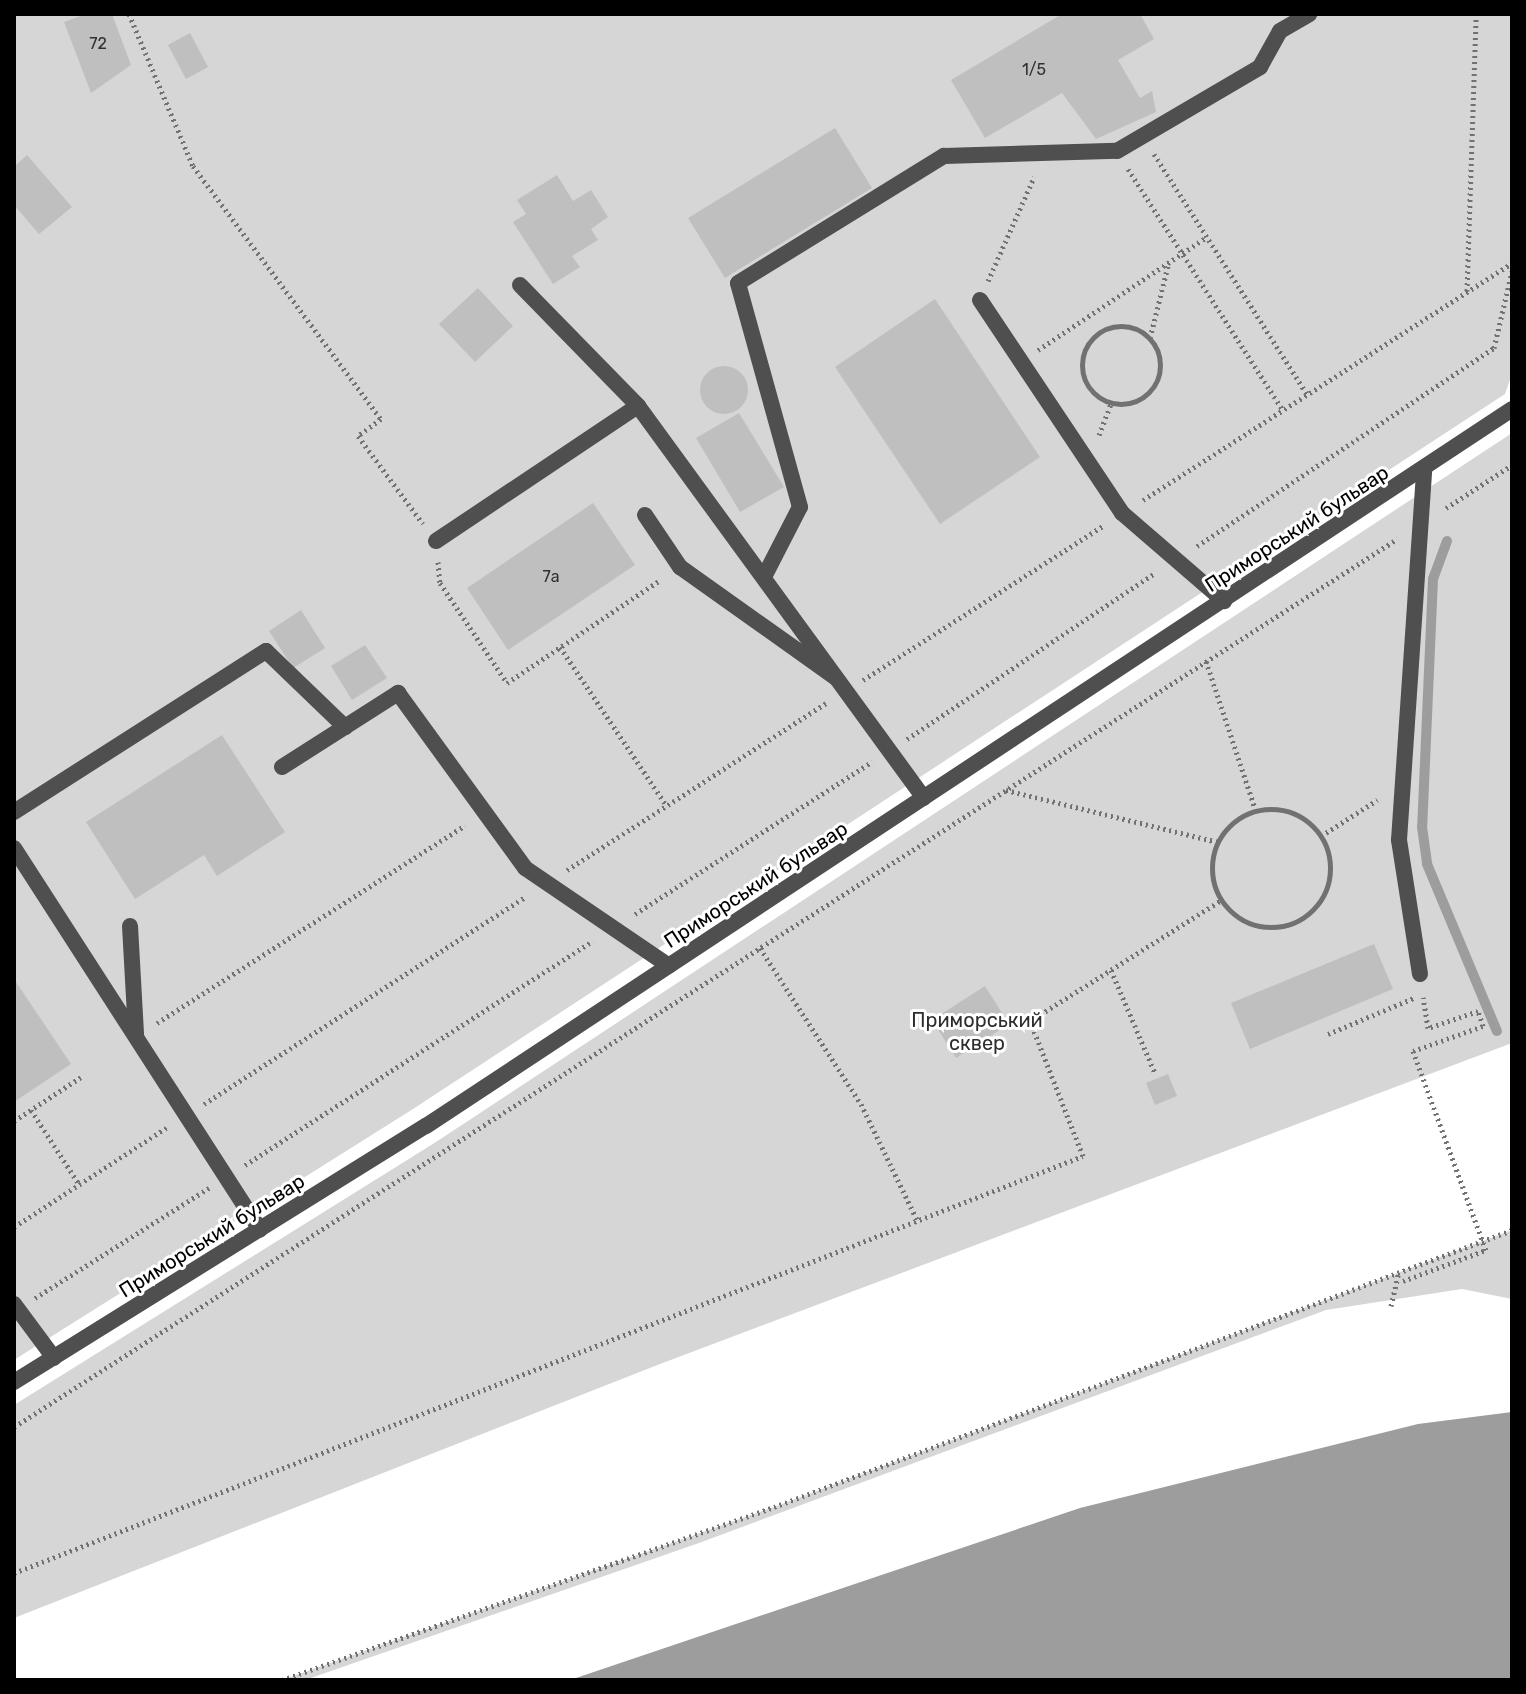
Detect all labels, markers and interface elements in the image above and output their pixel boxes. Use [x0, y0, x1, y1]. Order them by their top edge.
house number: 72 [89, 34, 107, 54]
house number: 1/5 [1022, 60, 1046, 80]
street label: Приморський бульвар [1201, 461, 1393, 597]
house number: 7а [542, 567, 560, 587]
street label: Приморський бульвар [660, 817, 852, 953]
park label: Приморський сквер [911, 1008, 1043, 1055]
street label: Приморський бульвар [115, 1169, 309, 1303]

